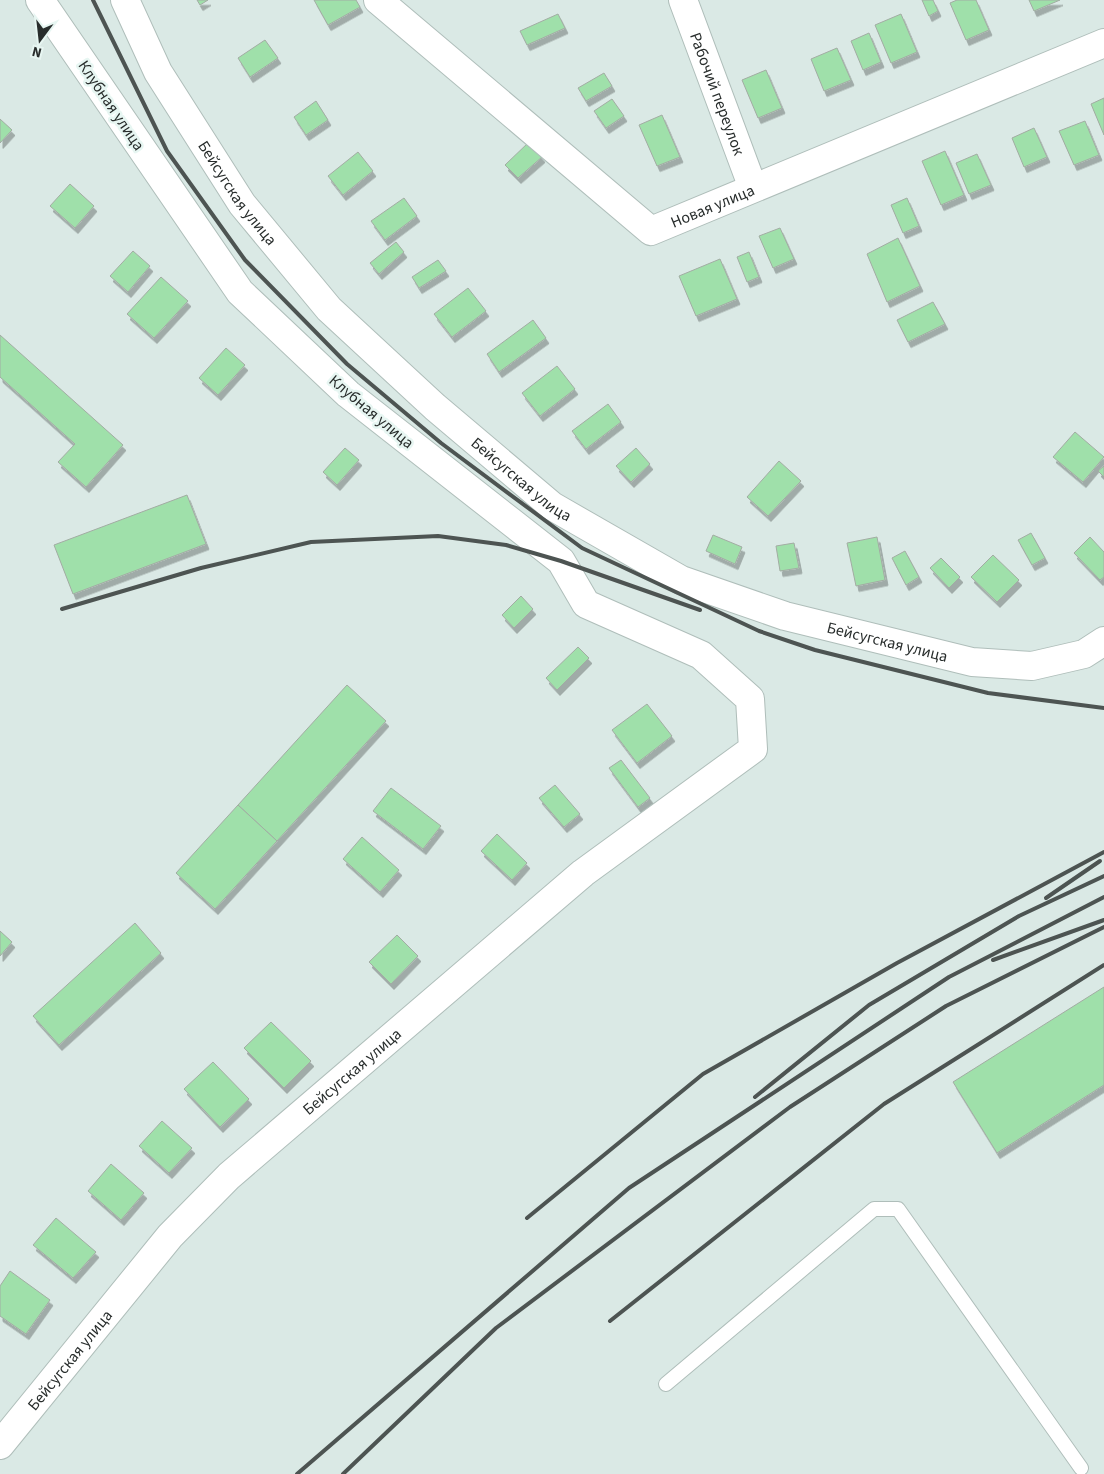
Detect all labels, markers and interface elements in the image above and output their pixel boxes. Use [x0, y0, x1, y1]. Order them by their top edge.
north arrow [15, 15, 65, 65]
street label: Рабочий переулок [684, 30, 750, 159]
text: N [30, 41, 44, 62]
street label: Клубная улица [73, 56, 150, 155]
street label: Бейсугская улица [192, 137, 282, 250]
street label: Новая улица [667, 179, 758, 234]
street label: Клубная улица [324, 370, 419, 454]
street label: Бейсугская улица [466, 432, 575, 527]
street label: Бейсугская улица [825, 617, 950, 668]
street label: Бейсугская улица [298, 1023, 406, 1120]
street label: Бейсугская улица [23, 1305, 118, 1415]

